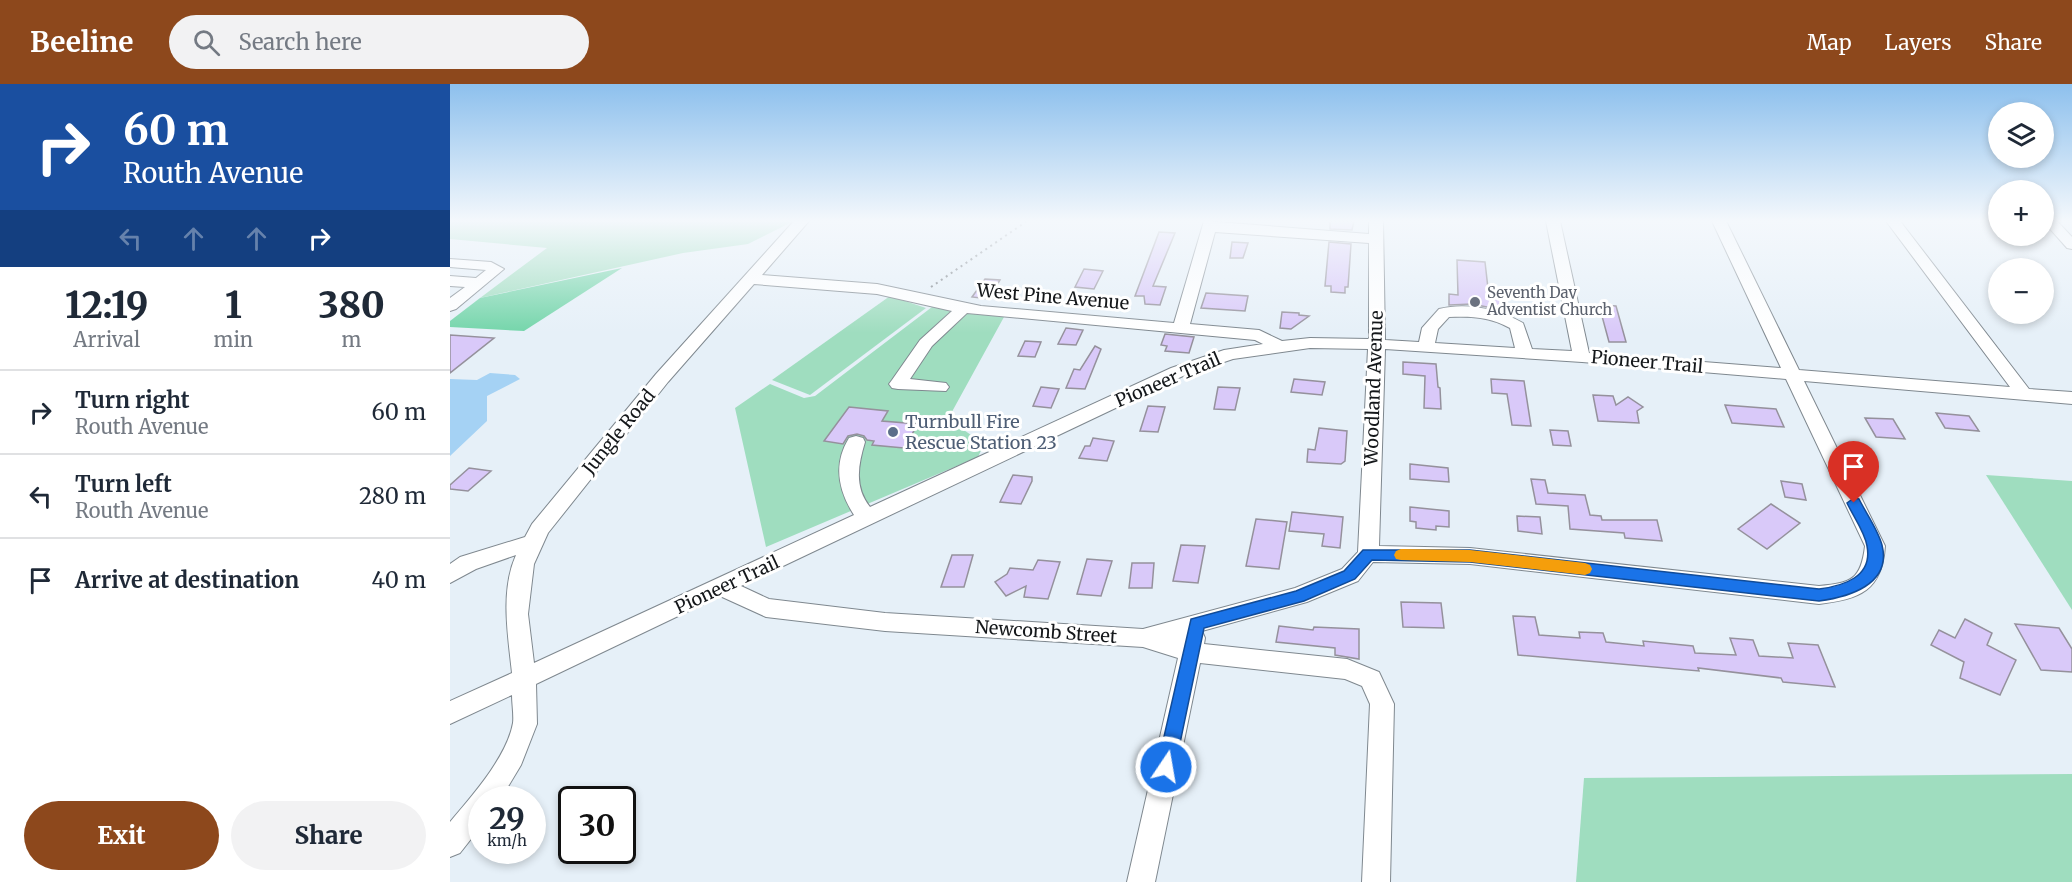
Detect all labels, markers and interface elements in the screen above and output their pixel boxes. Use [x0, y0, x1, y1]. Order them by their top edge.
search box [169, 15, 589, 69]
text: Beeline [30, 24, 133, 60]
icon: search [190, 26, 223, 59]
text: Search here [238, 28, 362, 56]
text: Map [1807, 29, 1852, 56]
text: Layers [1885, 29, 1952, 56]
text: Share [1985, 29, 2042, 56]
map controls [1988, 102, 2054, 324]
button: layers [1988, 102, 2054, 168]
text: 60 m [123, 104, 229, 156]
icon: right [24, 108, 102, 186]
text: Routh Avenue [123, 156, 303, 190]
button: + [1988, 180, 2054, 246]
icon: left [114, 222, 147, 255]
icon: ahead [177, 222, 210, 255]
icon: ahead [240, 222, 273, 255]
icon: right [303, 222, 336, 255]
button: − [1988, 258, 2054, 324]
street label: West Pine Avenue [975, 278, 1130, 315]
text: 12:19 [65, 283, 148, 328]
text: 1 [225, 283, 242, 328]
text: 380 [318, 283, 385, 328]
place label: Seventh Day Adventist Church [1486, 283, 1612, 319]
marker: Seventh Day Adventist Church [1468, 295, 1482, 309]
street label: Woodland Avenue [1359, 310, 1388, 467]
text: Arrival [73, 327, 140, 352]
text: min [214, 327, 253, 352]
text: m [342, 327, 361, 352]
street label: Pioneer Trail [1590, 345, 1705, 378]
street label: Pioneer Trail [1111, 347, 1225, 412]
street label: Jungle Road [577, 384, 660, 480]
text: Turn right [75, 386, 189, 414]
icon: right [24, 396, 57, 429]
text: 60 m [372, 398, 426, 426]
place label: Turnbull Fire Rescue Station 23 [905, 410, 1057, 454]
text: Routh Avenue [75, 414, 209, 439]
marker: Turnbull Fire Rescue Station 23 [886, 425, 900, 439]
pin [1828, 441, 1879, 503]
icon: arrive [1837, 450, 1870, 483]
text: Turn left [75, 470, 172, 498]
icon: left [24, 480, 57, 513]
text: 280 m [359, 482, 426, 510]
text: Routh Avenue [75, 498, 209, 523]
street label: Pioneer Trail [671, 550, 783, 619]
icon: arrive [24, 564, 57, 597]
text: Arrive at destination [75, 566, 299, 594]
text: 40 m [371, 566, 426, 594]
street label: Newcomb Street [974, 615, 1118, 648]
position arrow [1134, 735, 1198, 799]
speed limit sign: 30 [558, 786, 636, 864]
text: 29 [489, 799, 525, 837]
button: Exit [24, 801, 219, 870]
button: Share [231, 801, 426, 870]
text: km/h [487, 831, 527, 850]

